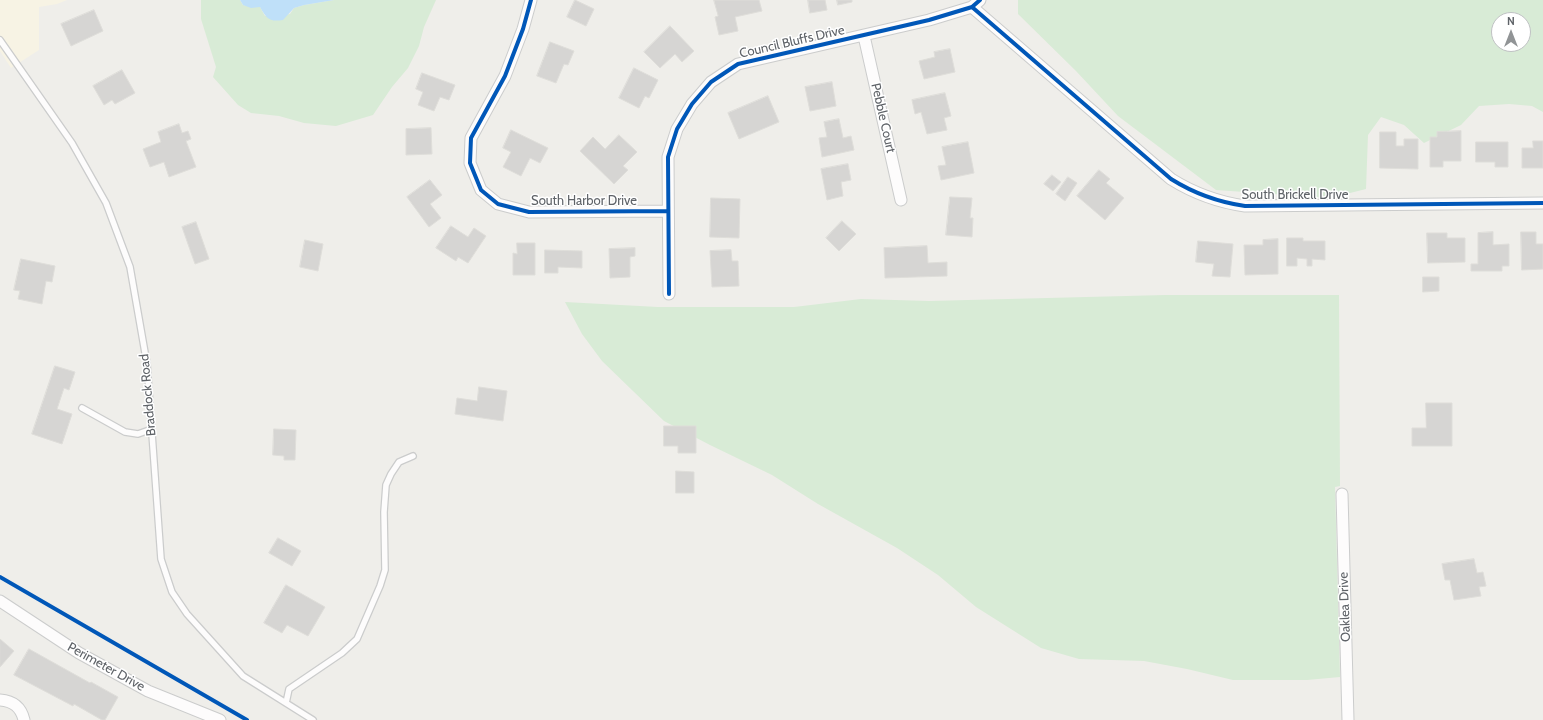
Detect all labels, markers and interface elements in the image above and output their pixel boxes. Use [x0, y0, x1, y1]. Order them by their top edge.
north arrow [1491, 12, 1531, 52]
text: N [1507, 14, 1515, 28]
street label: Council Bluffs Drive [738, 22, 846, 62]
street label: Pebble Court [867, 82, 899, 154]
street label: South Brickell Drive [1242, 187, 1348, 203]
street label: South Harbor Drive [531, 193, 637, 209]
street label: Braddock Road [137, 353, 159, 437]
street label: Oaklea Drive [1336, 572, 1354, 642]
street label: Perimeter Drive [65, 639, 147, 695]

